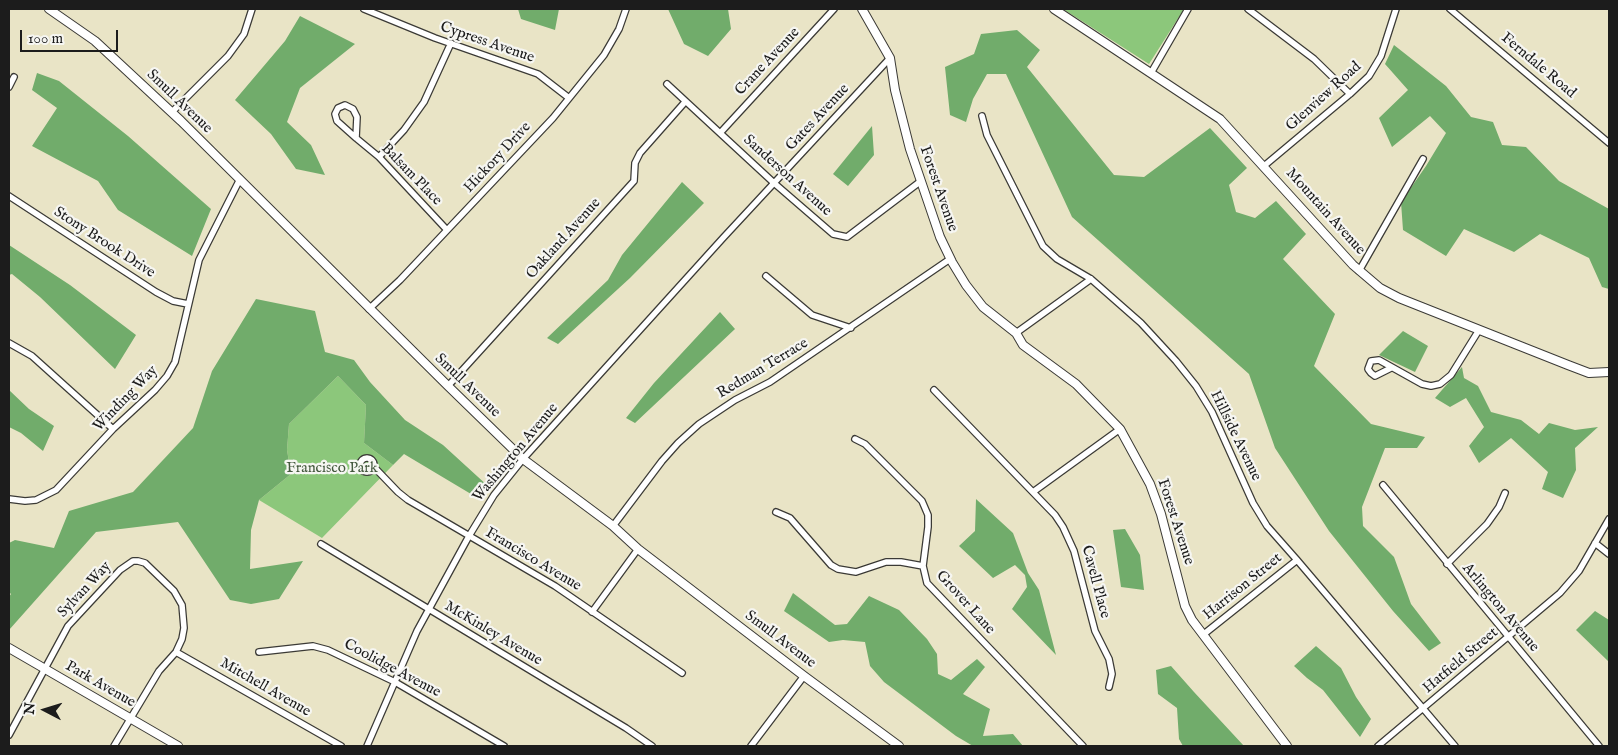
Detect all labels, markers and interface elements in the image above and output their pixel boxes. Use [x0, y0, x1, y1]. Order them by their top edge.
street label: Cypress Avenue [438, 18, 536, 68]
scale bar [22, 20, 120, 52]
street label: Crane Avenue [732, 24, 804, 100]
text: 100 m [28, 29, 63, 48]
street label: Ferndale Road [1497, 29, 1579, 103]
street label: Glenview Road [1283, 58, 1365, 136]
street label: Smull Avenue [142, 66, 216, 138]
street label: Gates Avenue [782, 81, 854, 155]
street label: Hickory Drive [461, 119, 535, 197]
street label: Sanderson Avenue [739, 132, 835, 220]
street label: Balsam Place [377, 140, 445, 210]
street label: Forest Avenue [915, 144, 961, 234]
street label: Mountain Avenue [1281, 165, 1369, 259]
street label: Oakland Avenue [523, 195, 605, 283]
street label: Stony Brook Drive [50, 204, 158, 282]
street label: Redman Terrace [714, 335, 812, 403]
street label: Smull Avenue [430, 350, 504, 422]
street label: Winding Way [90, 362, 162, 436]
street label: Hillside Avenue [1205, 388, 1265, 484]
street label: Washington Avenue [469, 400, 563, 506]
park label: Francisco Park [286, 460, 378, 478]
street label: Forest Avenue [1153, 477, 1197, 567]
street label: Francisco Avenue [482, 524, 584, 596]
street label: Cavell Place [1077, 544, 1113, 620]
street label: Harrison Street [1200, 550, 1286, 624]
street label: Sylvan Way [55, 558, 115, 622]
street label: Arlington Avenue [1458, 560, 1542, 656]
street label: Grover Lane [932, 567, 998, 639]
street label: McKinley Avenue [441, 598, 545, 670]
street label: Smull Avenue [741, 607, 819, 673]
street label: Hatfield Street [1420, 624, 1502, 698]
street label: Coolidge Avenue [341, 636, 443, 702]
street label: Mitchell Avenue [216, 655, 314, 721]
street label: Park Avenue [62, 658, 138, 712]
north arrow [20, 685, 70, 735]
text: N [21, 702, 40, 716]

